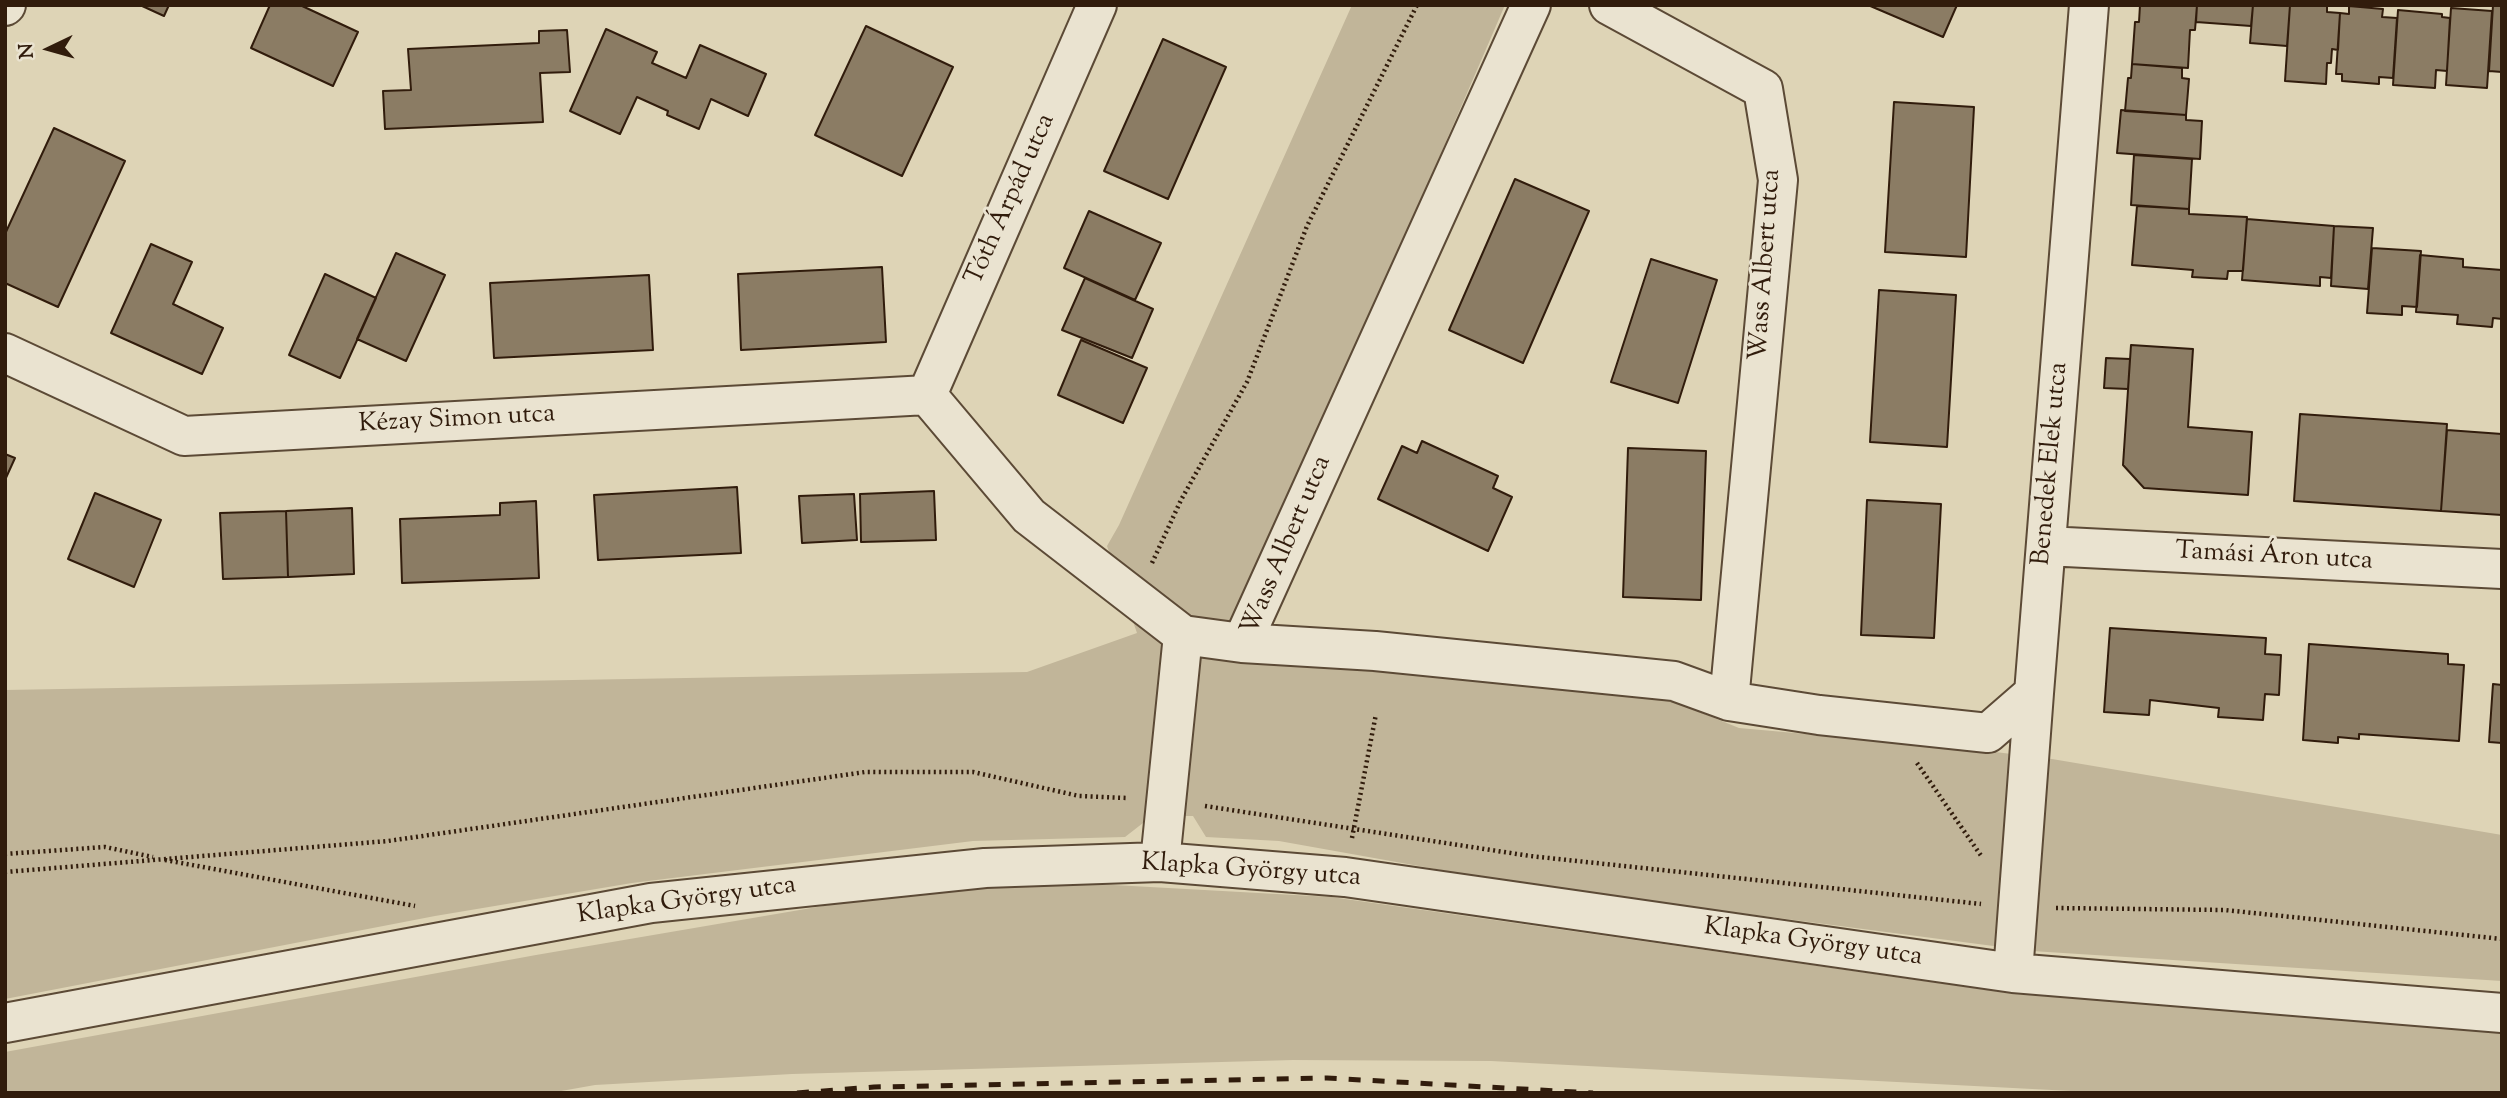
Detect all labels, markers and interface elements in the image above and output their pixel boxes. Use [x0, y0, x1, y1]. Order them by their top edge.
north arrow [14, 14, 84, 84]
text: N [13, 42, 42, 60]
street label: Tóth Árpád utca [960, 110, 1064, 290]
street label: Wass Albert utca [1745, 168, 1789, 362]
street label: Benedek Elek utca [2028, 361, 2076, 567]
street label: Kézay Simon utca [358, 400, 556, 442]
street label: Wass Albert utca [1236, 452, 1340, 640]
street label: Tamási Áron utca [2174, 537, 2374, 579]
street label: Klapka György utca [1140, 849, 1362, 895]
street label: Klapka György utca [576, 871, 798, 933]
street label: Klapka György utca [1702, 913, 1924, 975]

